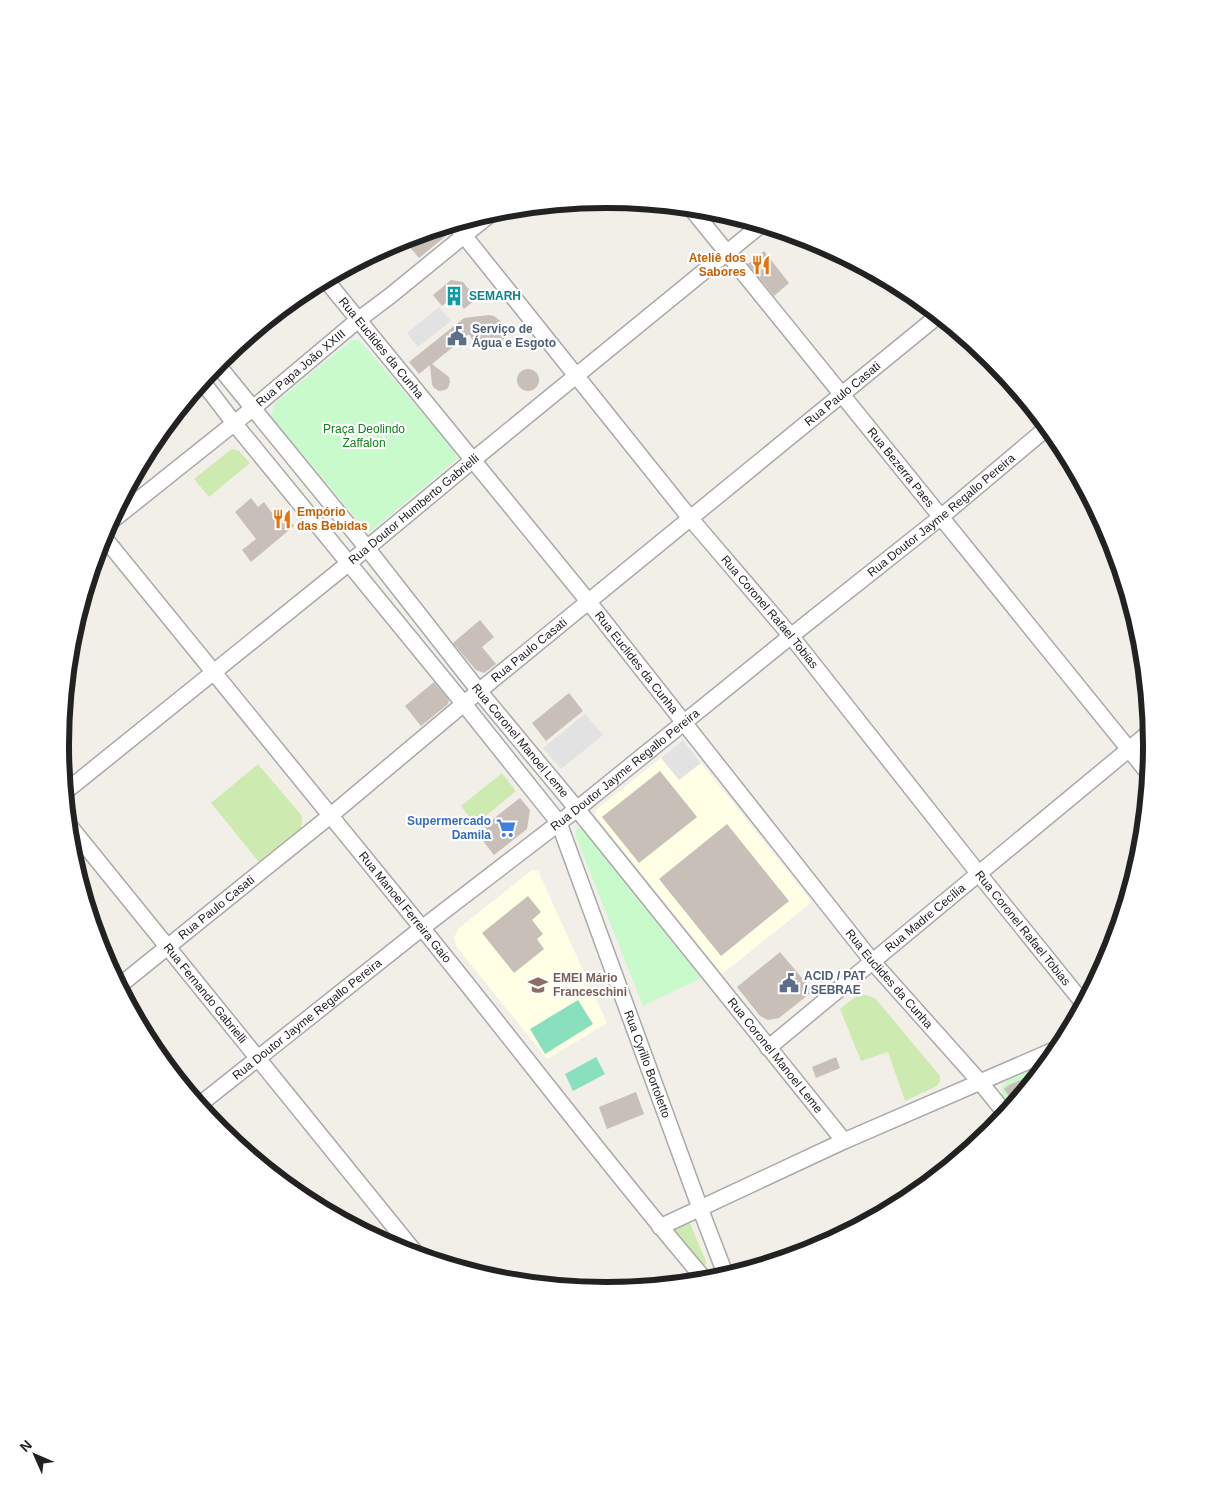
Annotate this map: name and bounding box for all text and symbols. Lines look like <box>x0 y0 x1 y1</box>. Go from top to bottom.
place label: Ateliê dos Sabores <box>689 251 746 279</box>
restaurant icon: Ateliê dos Sabores <box>750 254 772 276</box>
building icon: SEMARH <box>443 285 465 307</box>
place label: SEMARH <box>469 289 521 303</box>
street label: Rua Euclides da Cunha <box>336 295 427 402</box>
place label: Serviço de Água e Esgoto <box>472 322 556 350</box>
public building icon: Serviço de Água e Esgoto <box>446 325 468 347</box>
street label: Rua Papa João XXIII <box>253 327 348 409</box>
street label: Rua Paulo Casati <box>802 359 883 429</box>
park label: Praça Deolindo Zaffalon <box>323 422 405 450</box>
street label: Rua Bezerra Paes <box>864 425 937 510</box>
street label: Rua Doutor Humberto Gabrielli <box>346 451 482 567</box>
street label: Rua Doutor Jayme Regallo Pereira <box>865 451 1018 580</box>
place label: Empório das Bebidas <box>297 505 368 533</box>
restaurant icon: Empório das Bebidas <box>271 508 293 530</box>
street label: Rua Coronel Rafael Tobias <box>718 553 821 671</box>
street label: Rua Euclides da Cunha <box>592 609 681 717</box>
street label: Rua Paulo Casati <box>488 615 570 685</box>
street label: Rua Coronel Manoel Leme <box>469 681 572 801</box>
street label: Rua Doutor Jayme Regallo Pereira <box>548 706 702 834</box>
place label: Supermercado Damila <box>407 814 491 842</box>
supermarket icon: Supermercado Damila <box>495 817 517 839</box>
street label: Rua Manoel Ferreira Gaio <box>356 849 454 966</box>
street label: Rua Coronel Rafael Tobias <box>972 868 1073 988</box>
street label: Rua Paulo Casati <box>176 873 257 942</box>
street label: Rua Madre Cecília <box>882 881 968 955</box>
street label: Rua Euclides da Cunha <box>843 926 936 1031</box>
street label: Rua Fernando Gabrielli <box>161 941 250 1046</box>
street label: Rua Doutor Jayme Regallo Pereira <box>230 956 385 1083</box>
place label: ACID / PAT / SEBRAE <box>804 969 866 997</box>
place label: EMEI Mário Franceschini <box>553 971 627 999</box>
public building icon: ACID / PAT / SEBRAE <box>778 972 800 994</box>
school or university icon: EMEI Mário Franceschini <box>527 974 549 996</box>
street label: Rua Coronel Manoel Leme <box>725 995 826 1116</box>
street label: Rua Cyrillo Bortoletto <box>621 1008 674 1120</box>
north arrow <box>10 1430 60 1480</box>
text: N <box>17 1437 35 1455</box>

